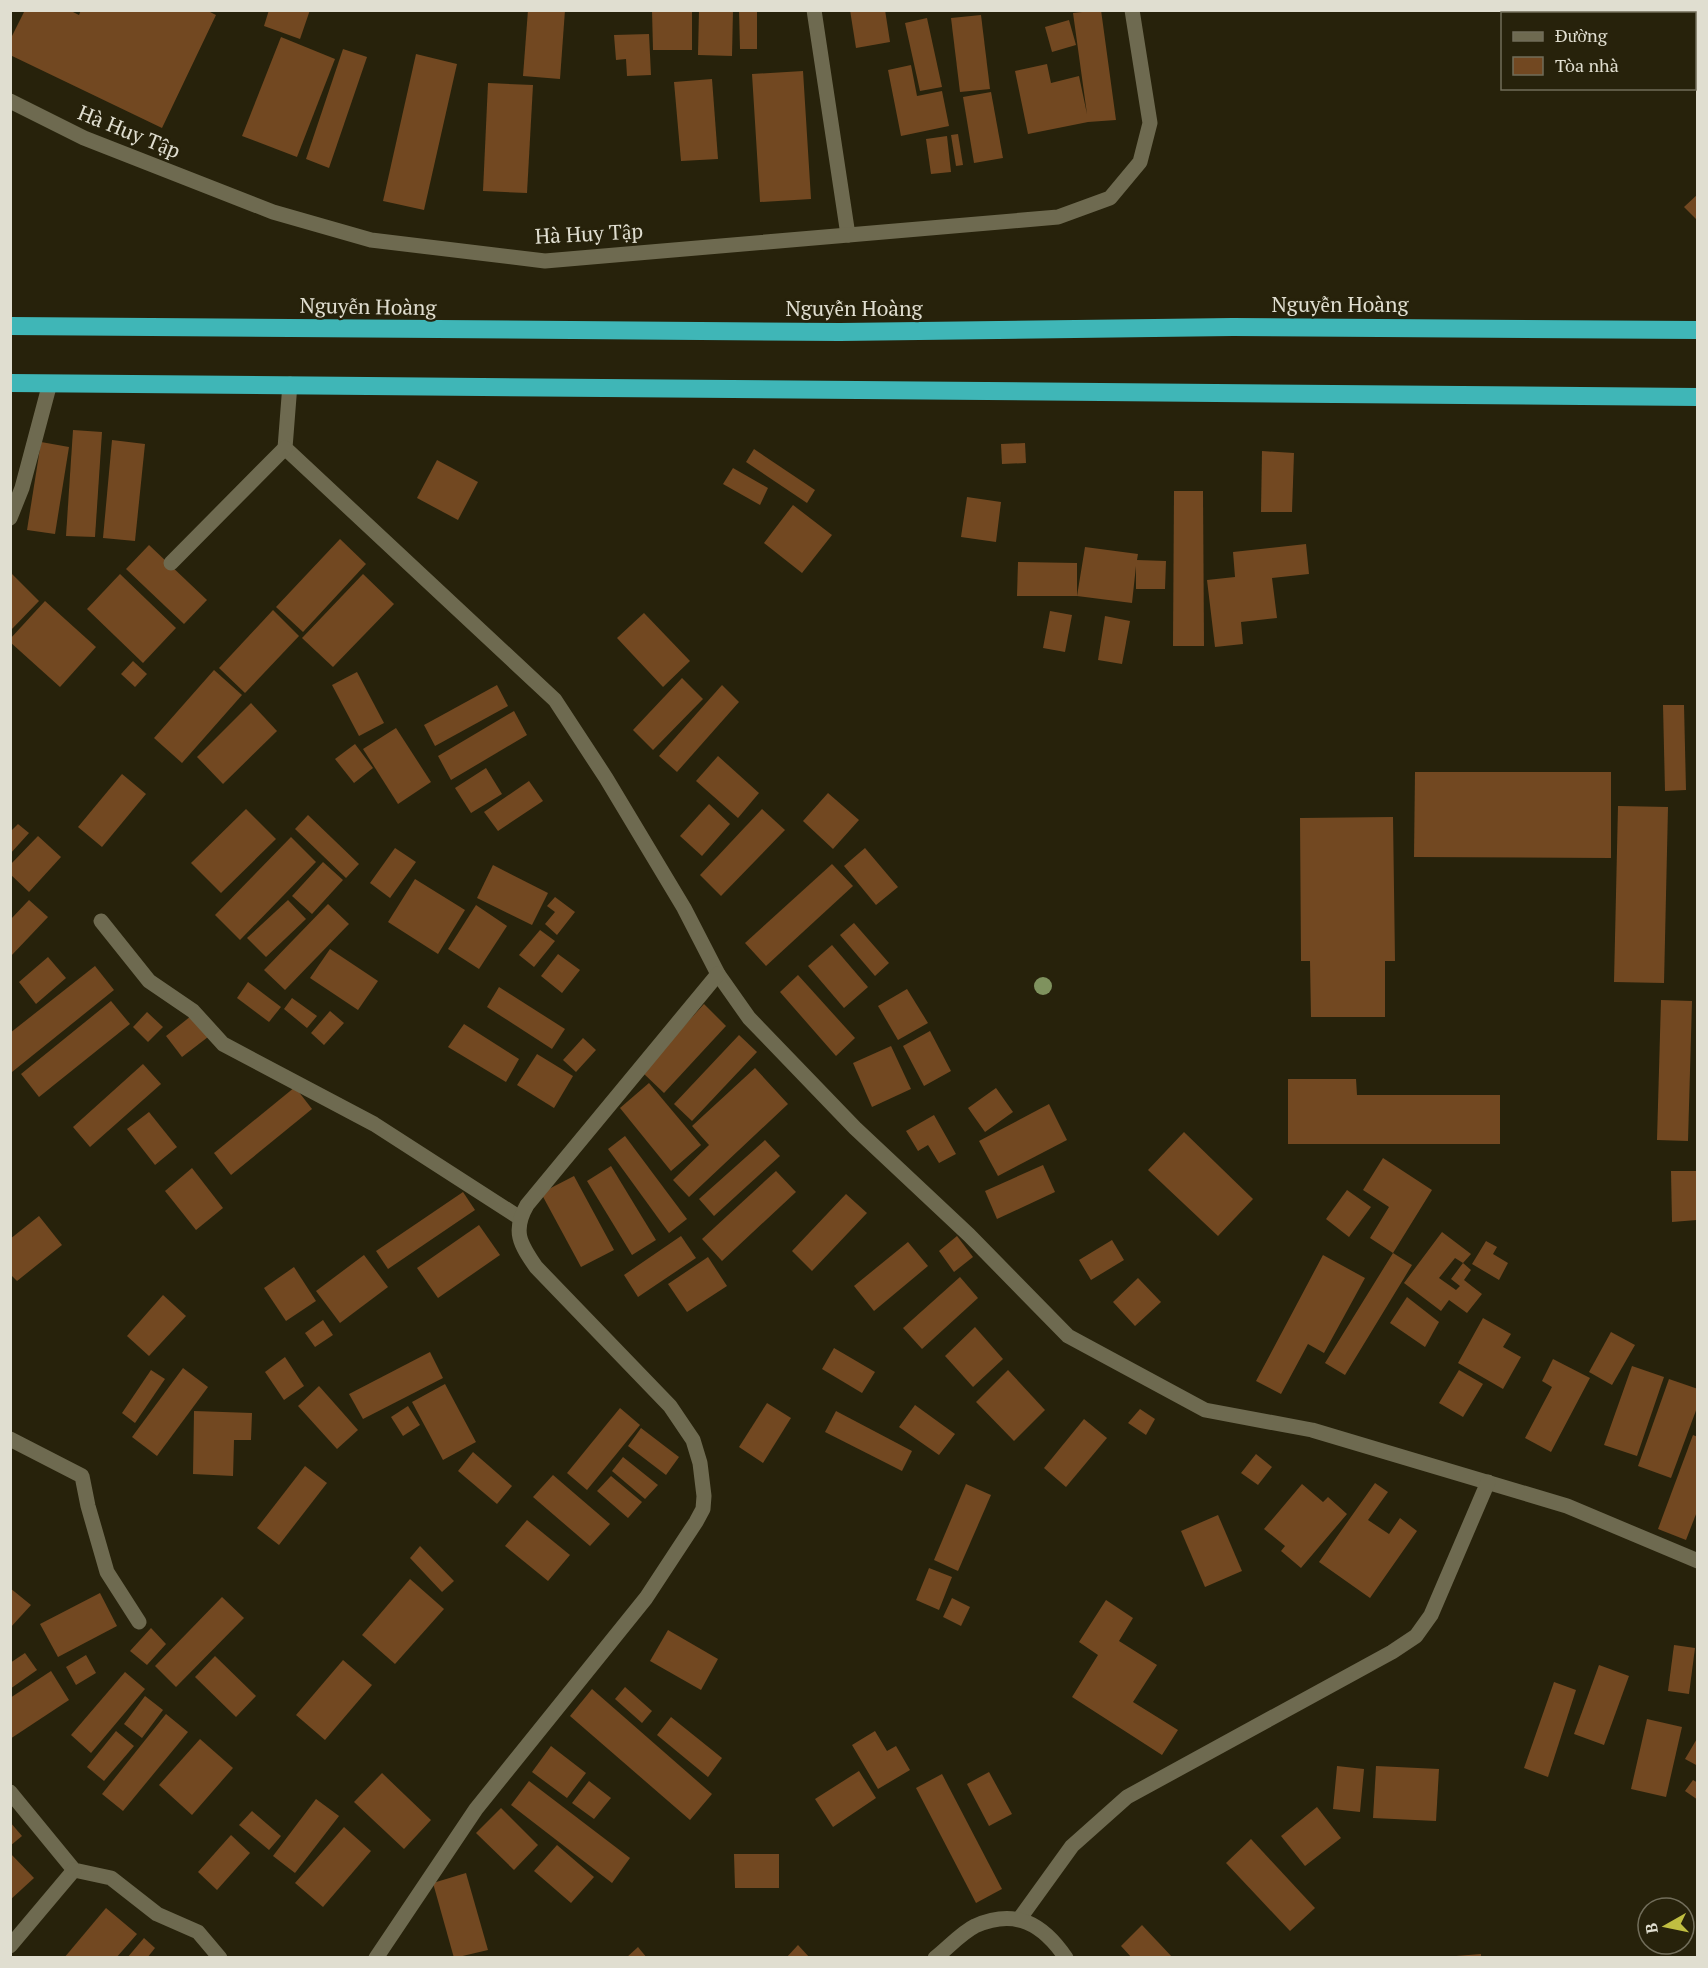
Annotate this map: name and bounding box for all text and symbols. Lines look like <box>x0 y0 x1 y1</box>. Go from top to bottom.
legend <box>1501 12 1696 90</box>
text: Đường <box>1555 23 1608 47</box>
text: Tòa nhà <box>1555 53 1619 77</box>
street label: Hà Huy Tập <box>74 98 185 164</box>
street label: Hà Huy Tập <box>534 216 644 250</box>
street label: Nguyễn Hoàng <box>1271 290 1409 318</box>
street label: Nguyễn Hoàng <box>299 291 438 321</box>
street label: Nguyễn Hoàng <box>785 294 923 322</box>
north arrow <box>1636 1896 1696 1956</box>
text: B <box>1640 1921 1663 1935</box>

